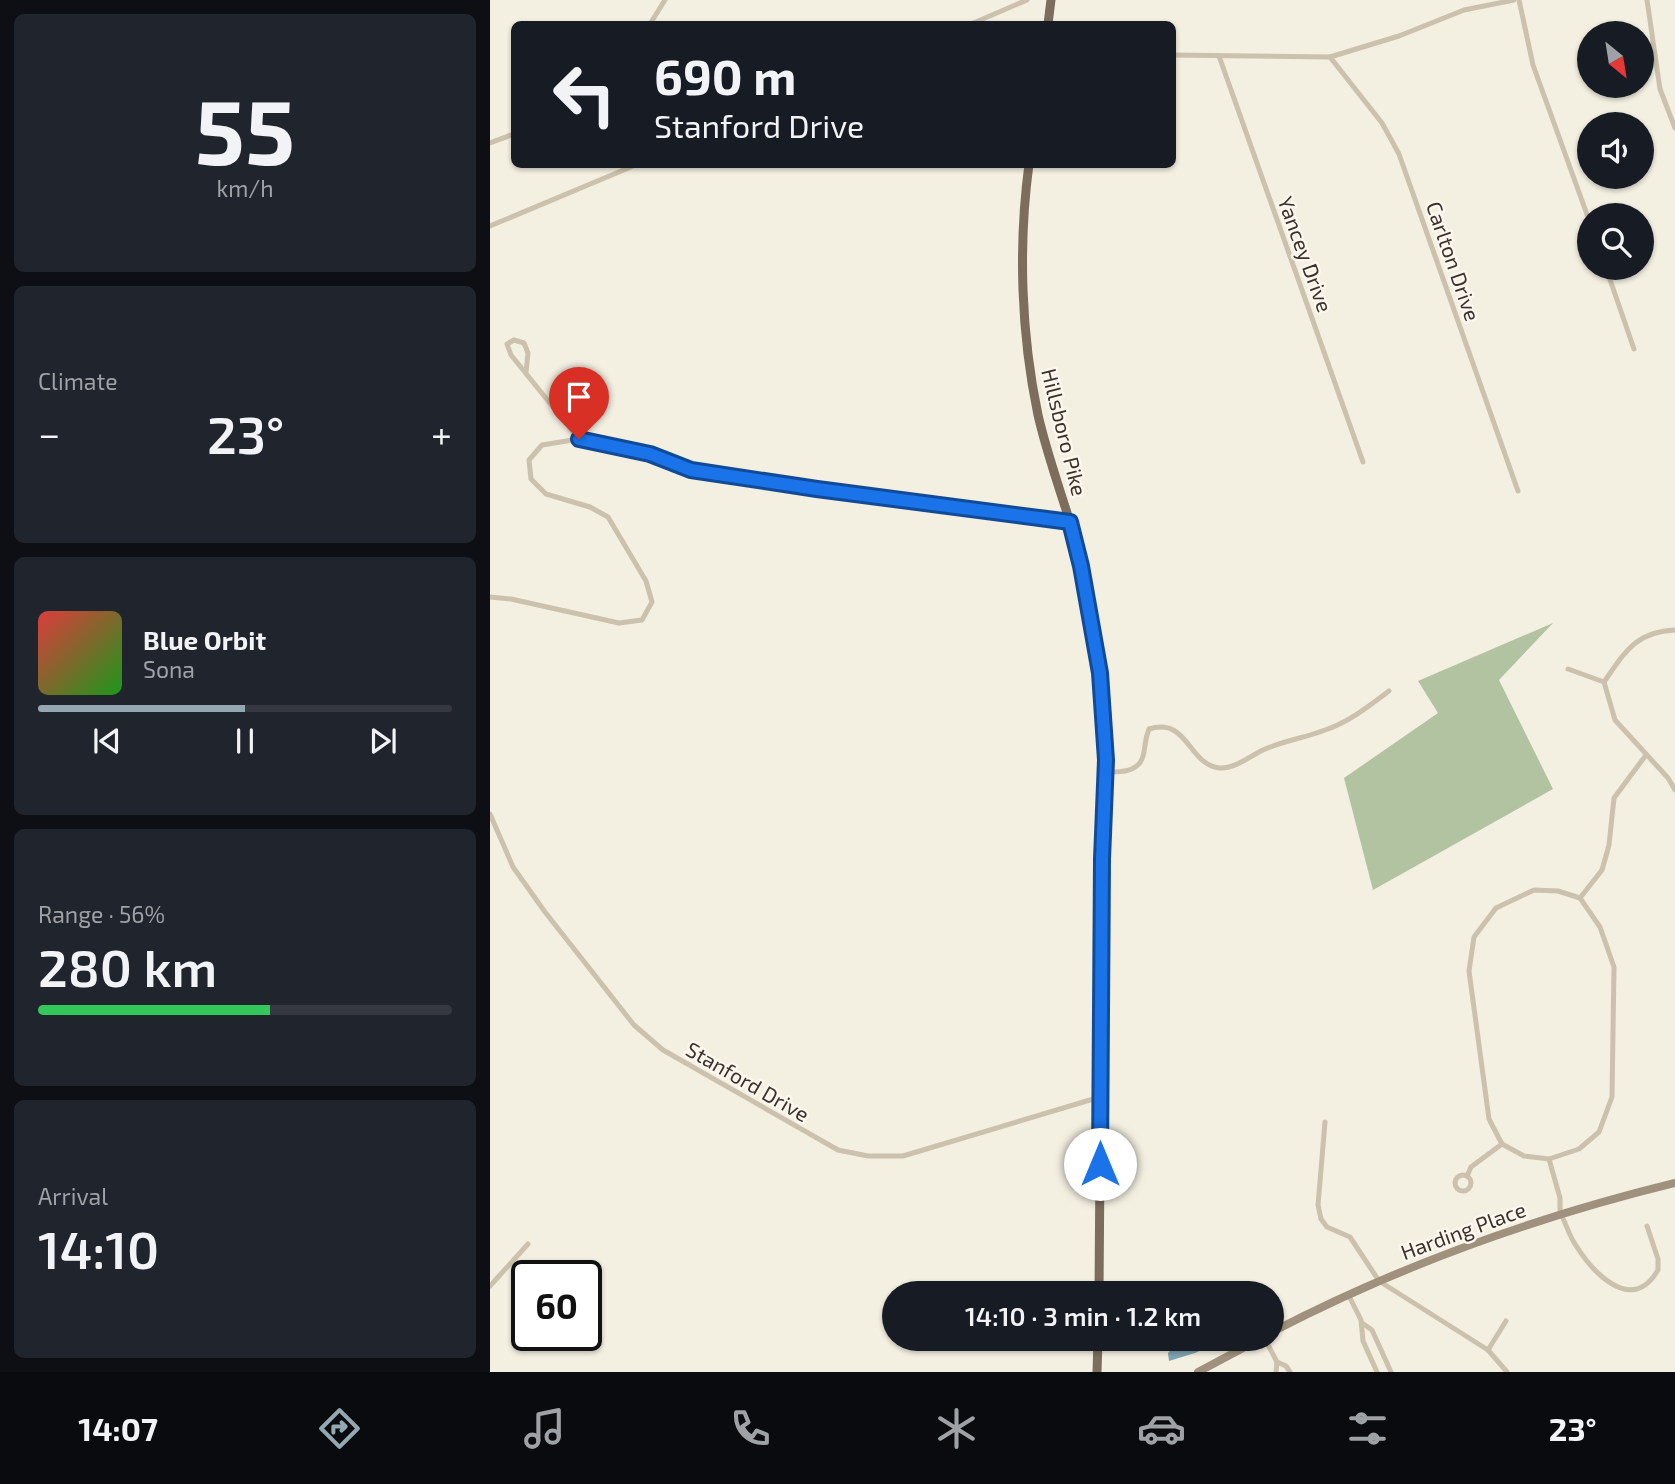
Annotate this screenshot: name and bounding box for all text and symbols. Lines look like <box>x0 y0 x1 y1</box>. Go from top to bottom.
north arrow <box>1577 21 1654 98</box>
map controls <box>1577 21 1654 280</box>
text: 690 m <box>654 46 797 105</box>
icon: left <box>539 49 630 140</box>
text: 55 <box>195 74 295 183</box>
text: Stanford Drive <box>654 106 864 144</box>
button: sound <box>1577 112 1654 189</box>
text: km/h <box>216 174 274 202</box>
street label: Yancey Drive <box>1274 193 1338 315</box>
street label: Carlton Drive <box>1422 198 1486 324</box>
button: search <box>1577 203 1654 280</box>
street label: Hillsboro Pike <box>1037 366 1093 498</box>
text: Climate <box>38 367 118 395</box>
pin <box>549 367 609 439</box>
icon: arrive <box>560 378 598 416</box>
text: 23° <box>207 402 284 464</box>
text: − <box>38 410 60 456</box>
text: + <box>431 410 452 456</box>
text: Blue Orbit <box>143 624 266 655</box>
text: Sona <box>143 655 195 683</box>
icon: previous <box>88 722 126 760</box>
icon: pause <box>226 722 264 760</box>
icon: next <box>364 722 402 760</box>
text: Range · 56% <box>38 900 165 928</box>
text: 280 km <box>38 935 217 997</box>
street label: Stanford Drive <box>682 1036 814 1126</box>
position arrow <box>1063 1127 1137 1201</box>
text: Arrival <box>38 1182 108 1210</box>
street label: Harding Place <box>1397 1196 1529 1264</box>
text: 14:10 <box>38 1217 159 1279</box>
speed limit sign: 60 <box>511 1260 602 1351</box>
text: 14:10 · 3 min · 1.2 km <box>965 1300 1201 1331</box>
icon: directions <box>315 1404 364 1453</box>
icon: music <box>520 1404 569 1453</box>
icon: phone <box>726 1404 775 1453</box>
icon: climate <box>932 1404 981 1453</box>
icon: car <box>1137 1404 1186 1453</box>
icon: filters <box>1343 1404 1392 1453</box>
text: 14:07 <box>78 1409 158 1447</box>
text: 23° <box>1549 1409 1597 1447</box>

